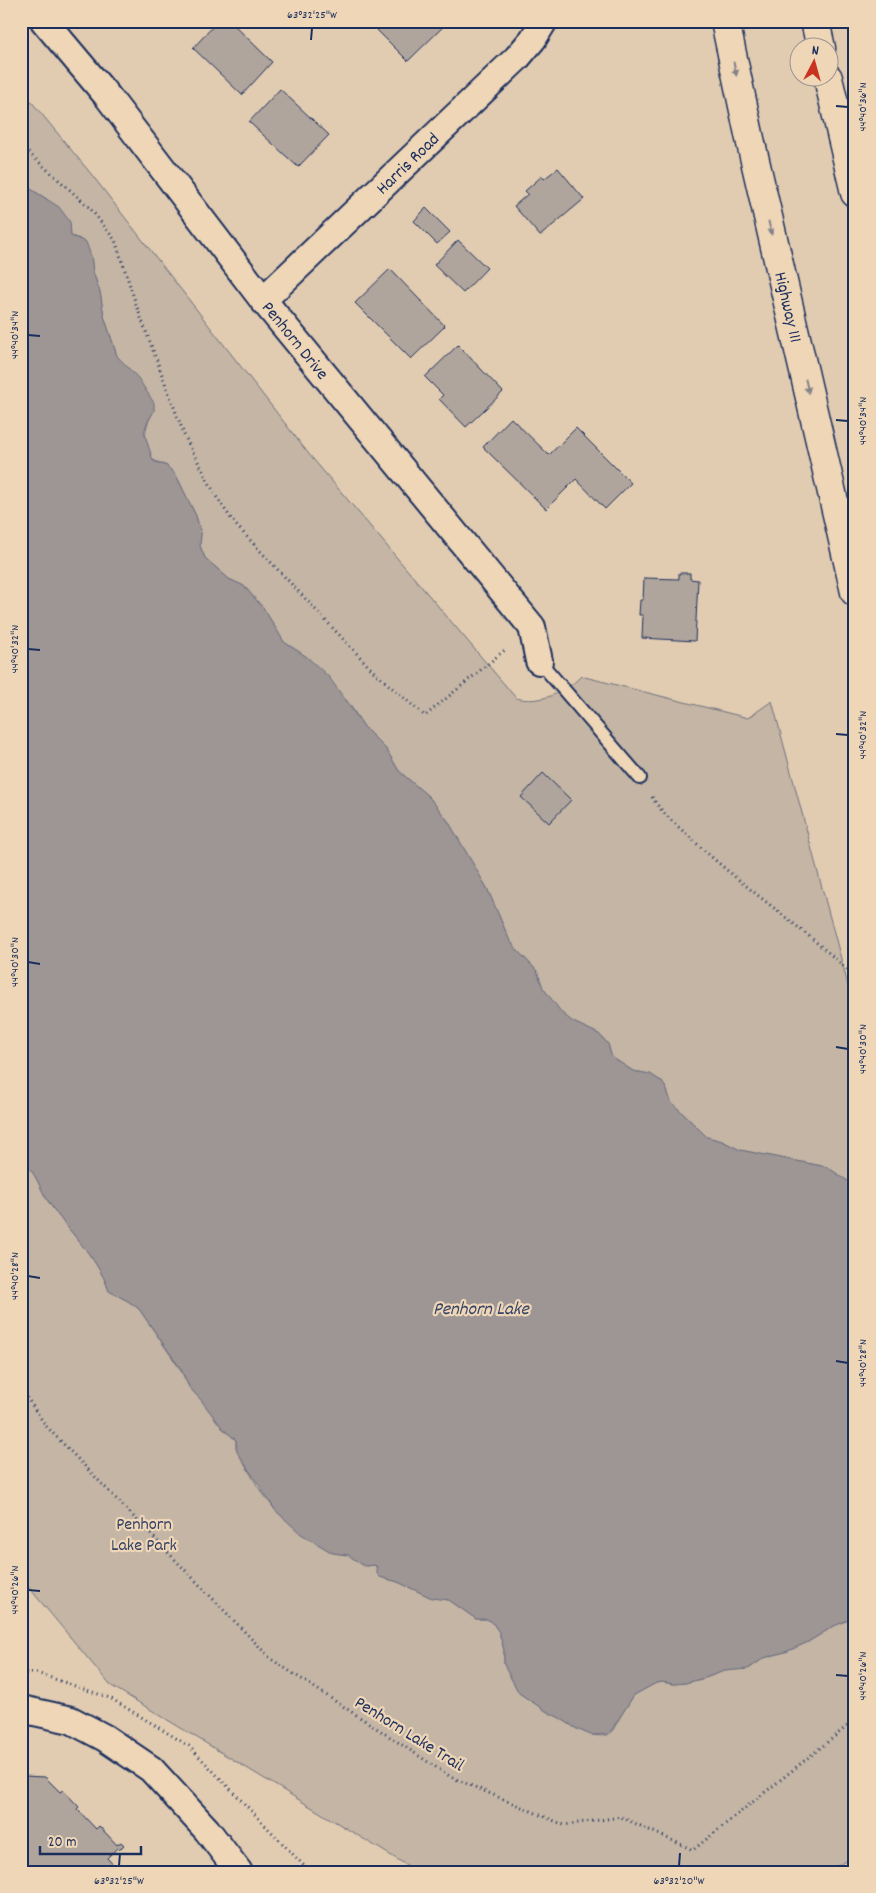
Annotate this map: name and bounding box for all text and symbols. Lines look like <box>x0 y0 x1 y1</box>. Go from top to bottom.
text: 63°32'25"W <box>287 7 337 24</box>
north arrow <box>788 38 838 88</box>
text: N <box>811 41 820 61</box>
one-way arrow <box>731 61 739 77</box>
text: 44°40'36"N <box>855 82 872 132</box>
street label: Harris Road <box>371 128 446 201</box>
one-way arrow <box>766 220 774 235</box>
street label: Highway 111 <box>766 270 807 345</box>
street label: Penhorn Drive <box>255 297 334 386</box>
text: 44°40'34"N <box>7 311 24 359</box>
one-way arrow <box>803 378 811 393</box>
text: 44°40'34"N <box>855 397 872 445</box>
text: 44°40'32"N <box>7 625 24 673</box>
text: 44°40'32"N <box>855 711 872 759</box>
text: 44°40'30"N <box>7 937 24 987</box>
text: 44°40'30"N <box>855 1024 872 1074</box>
text: 44°40'28"N <box>7 1252 24 1300</box>
water label: Penhorn Lake <box>433 1297 531 1324</box>
text: 44°40'28"N <box>855 1339 872 1387</box>
park label: Penhorn Lake Park <box>111 1513 177 1559</box>
text: 44°40'26"N <box>7 1565 24 1615</box>
text: 44°40'26"N <box>855 1651 872 1701</box>
street label: Penhorn Lake Trail <box>349 1691 469 1779</box>
scale bar <box>40 1823 141 1855</box>
text: 20 m <box>48 1832 76 1854</box>
text: 63°32'25"W <box>94 1873 144 1890</box>
text: 63°32'20"W <box>654 1873 705 1890</box>

